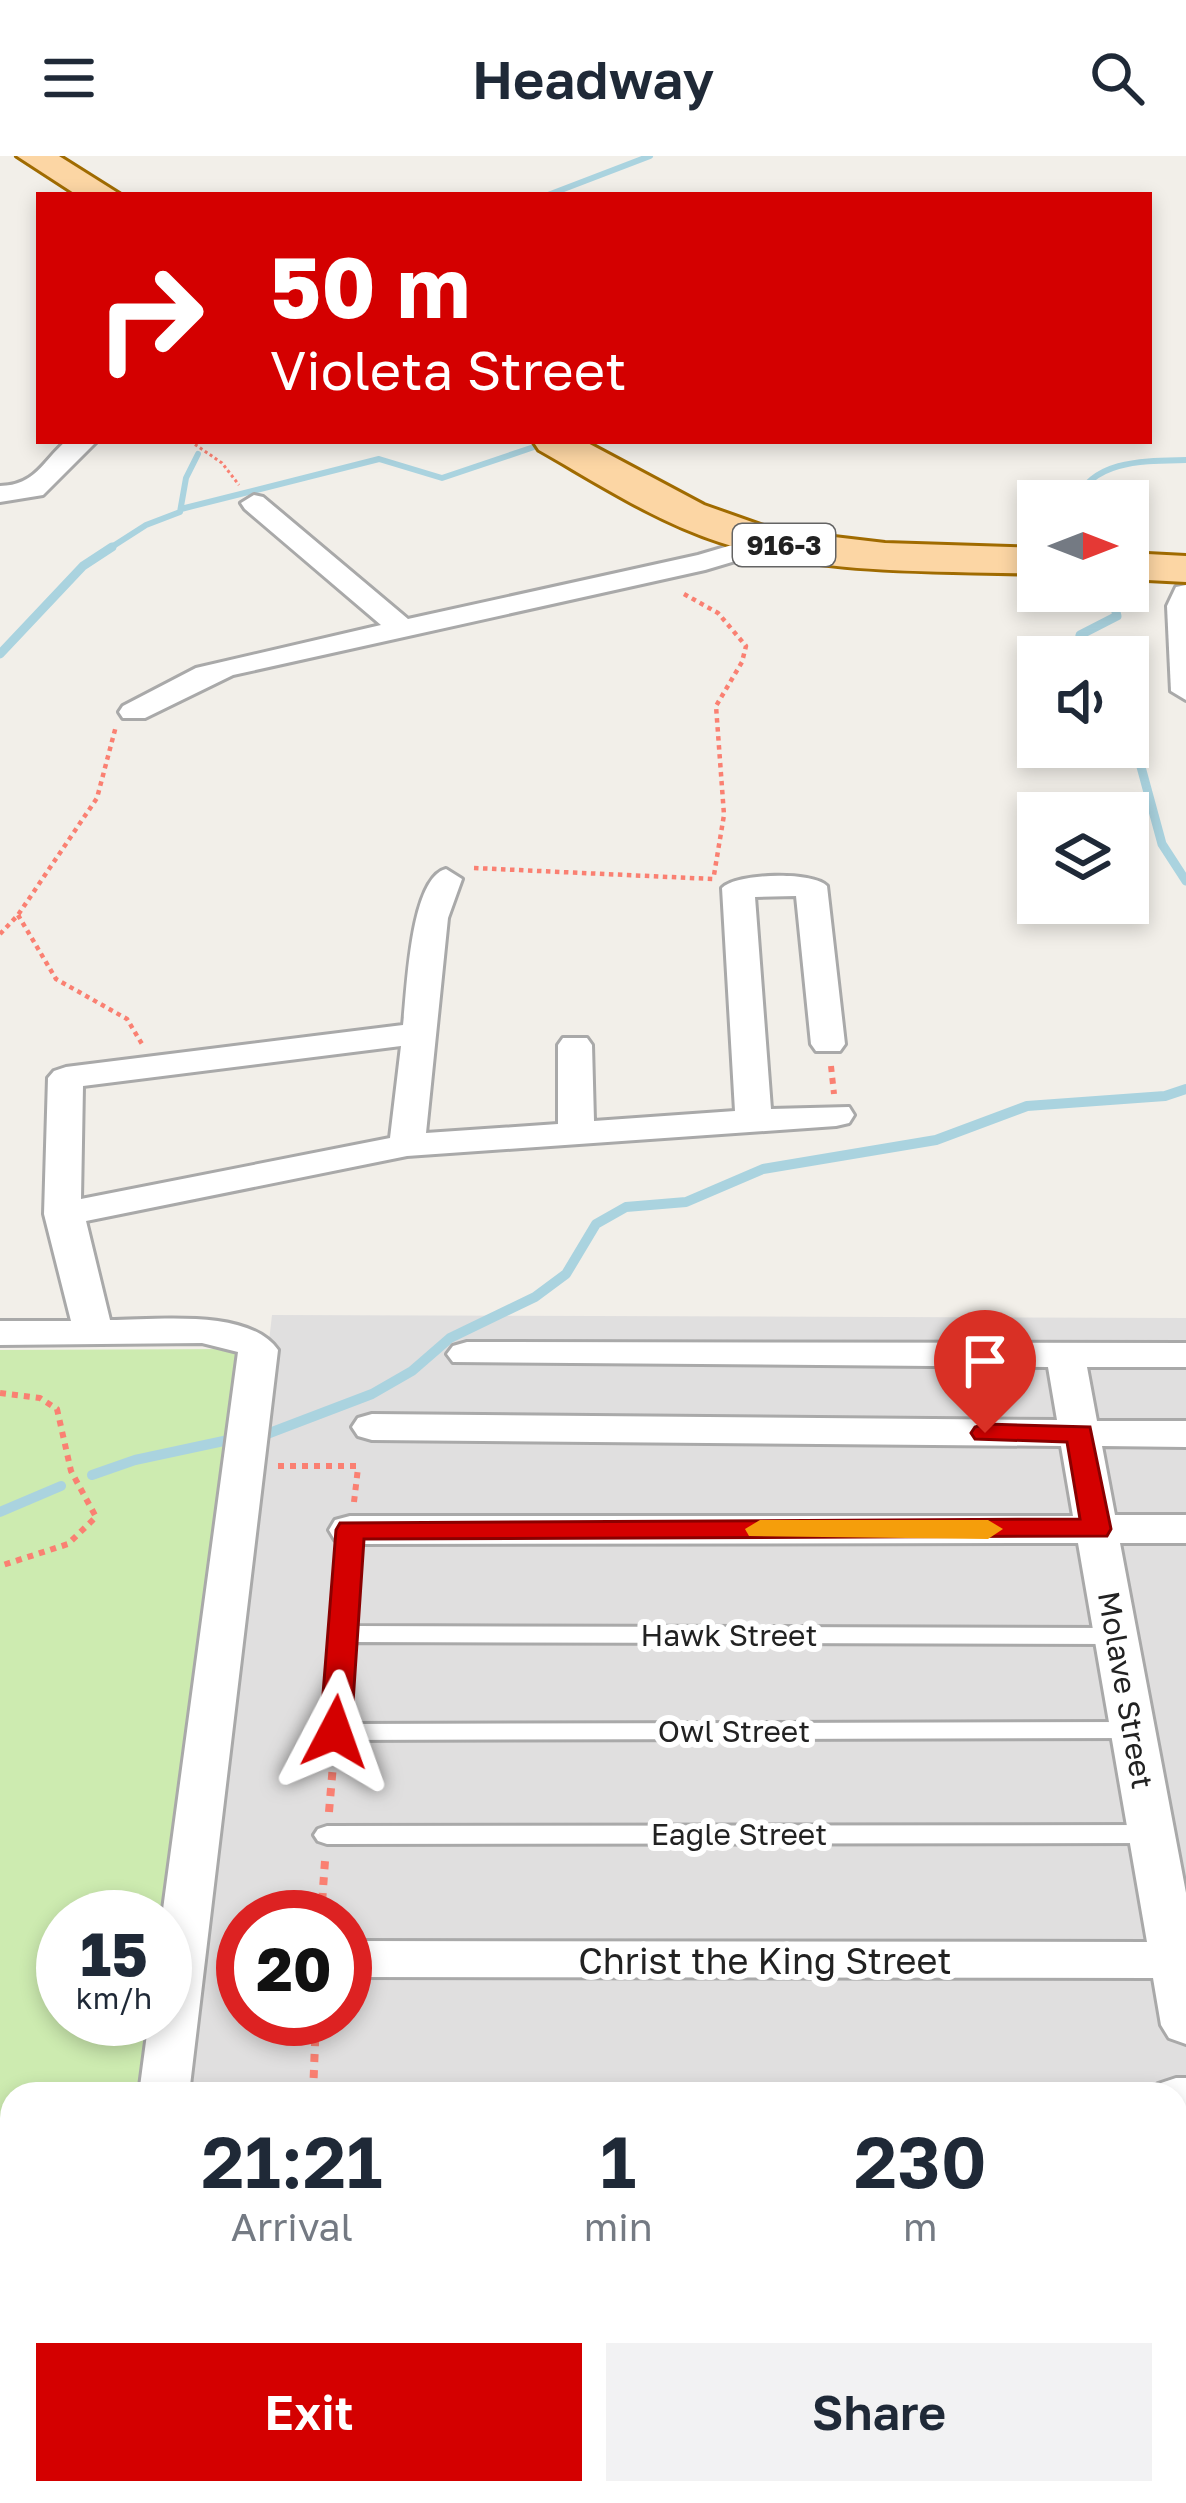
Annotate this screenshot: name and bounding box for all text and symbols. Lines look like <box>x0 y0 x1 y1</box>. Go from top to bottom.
icon: menu <box>36 45 102 111</box>
icon: search <box>1084 45 1150 111</box>
text: Headway <box>472 46 714 111</box>
text: 50 m <box>270 236 470 336</box>
icon: right <box>72 240 228 396</box>
text: Violeta Street <box>270 337 627 402</box>
north arrow <box>1017 480 1149 612</box>
map controls <box>1017 480 1149 924</box>
road number: 916-3 <box>733 524 835 566</box>
button: sound <box>1017 636 1149 768</box>
button: layers <box>1017 792 1149 924</box>
pin <box>934 1310 1036 1433</box>
icon: arrive <box>952 1328 1018 1394</box>
street label: Molave Street <box>1091 1589 1161 1791</box>
street label: Hawk Street <box>641 1617 818 1653</box>
position arrow <box>272 1669 398 1795</box>
street label: Owl Street <box>658 1713 810 1749</box>
street label: Eagle Street <box>651 1816 827 1852</box>
speed limit sign: 20 <box>216 1890 372 2046</box>
text: 15 <box>80 1917 148 1989</box>
street label: Christ the King Street <box>578 1939 952 1982</box>
text: km/h <box>76 1980 152 2016</box>
text: 21:21 <box>201 2117 382 2204</box>
text: 1 <box>600 2117 636 2204</box>
text: 230 <box>854 2117 987 2204</box>
text: Arrival <box>231 2203 353 2250</box>
text: min <box>584 2203 653 2250</box>
text: m <box>903 2203 938 2250</box>
button: Exit <box>36 2343 582 2481</box>
button: Share <box>606 2343 1152 2481</box>

